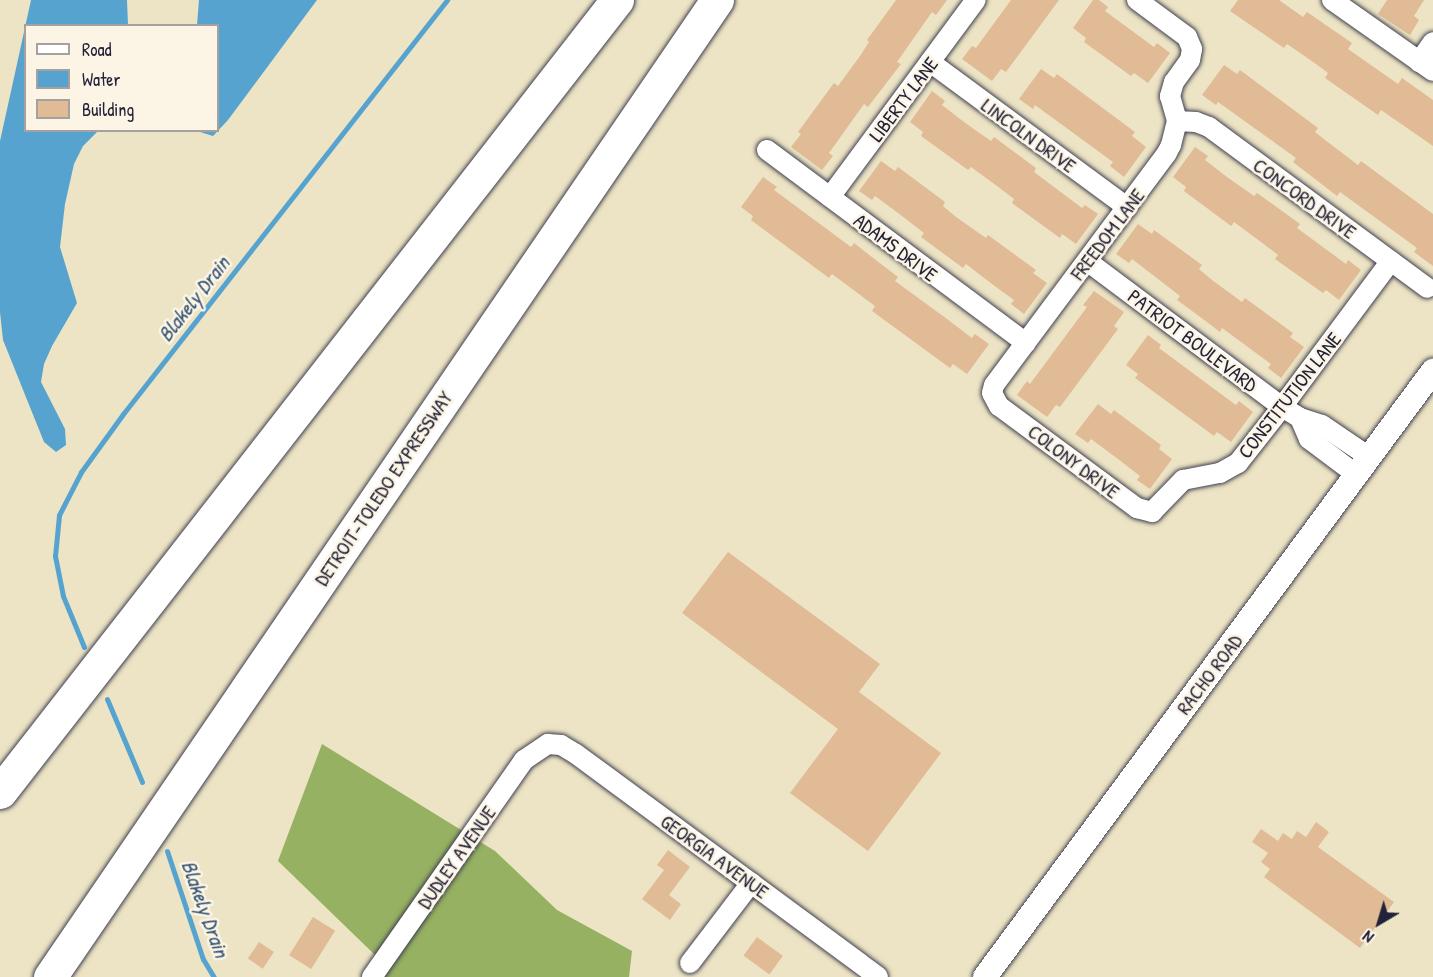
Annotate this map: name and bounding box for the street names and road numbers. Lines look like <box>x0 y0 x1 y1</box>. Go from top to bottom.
street label: LIBERTY LANE <box>863 52 943 146</box>
street label: LINCOLN DRIVE <box>977 93 1081 177</box>
street label: CONCORD DRIVE <box>1249 153 1361 243</box>
street label: FREEDOM LANE <box>1065 184 1149 284</box>
street label: ADAMS DRIVE <box>850 208 942 286</box>
street label: PATRIOT BOULEVARD <box>1124 284 1262 396</box>
street label: CONSTITUTION LANE <box>1232 327 1346 463</box>
street label: DETROIT-TOLEDO EXPRESSWAY <box>309 386 457 590</box>
street label: COLONY DRIVE <box>1024 419 1124 503</box>
street label: RACHO ROAD <box>1171 629 1247 719</box>
street label: DUDLEY AVENUE <box>412 801 500 913</box>
street label: GEORGIA AVENUE <box>656 809 774 903</box>

